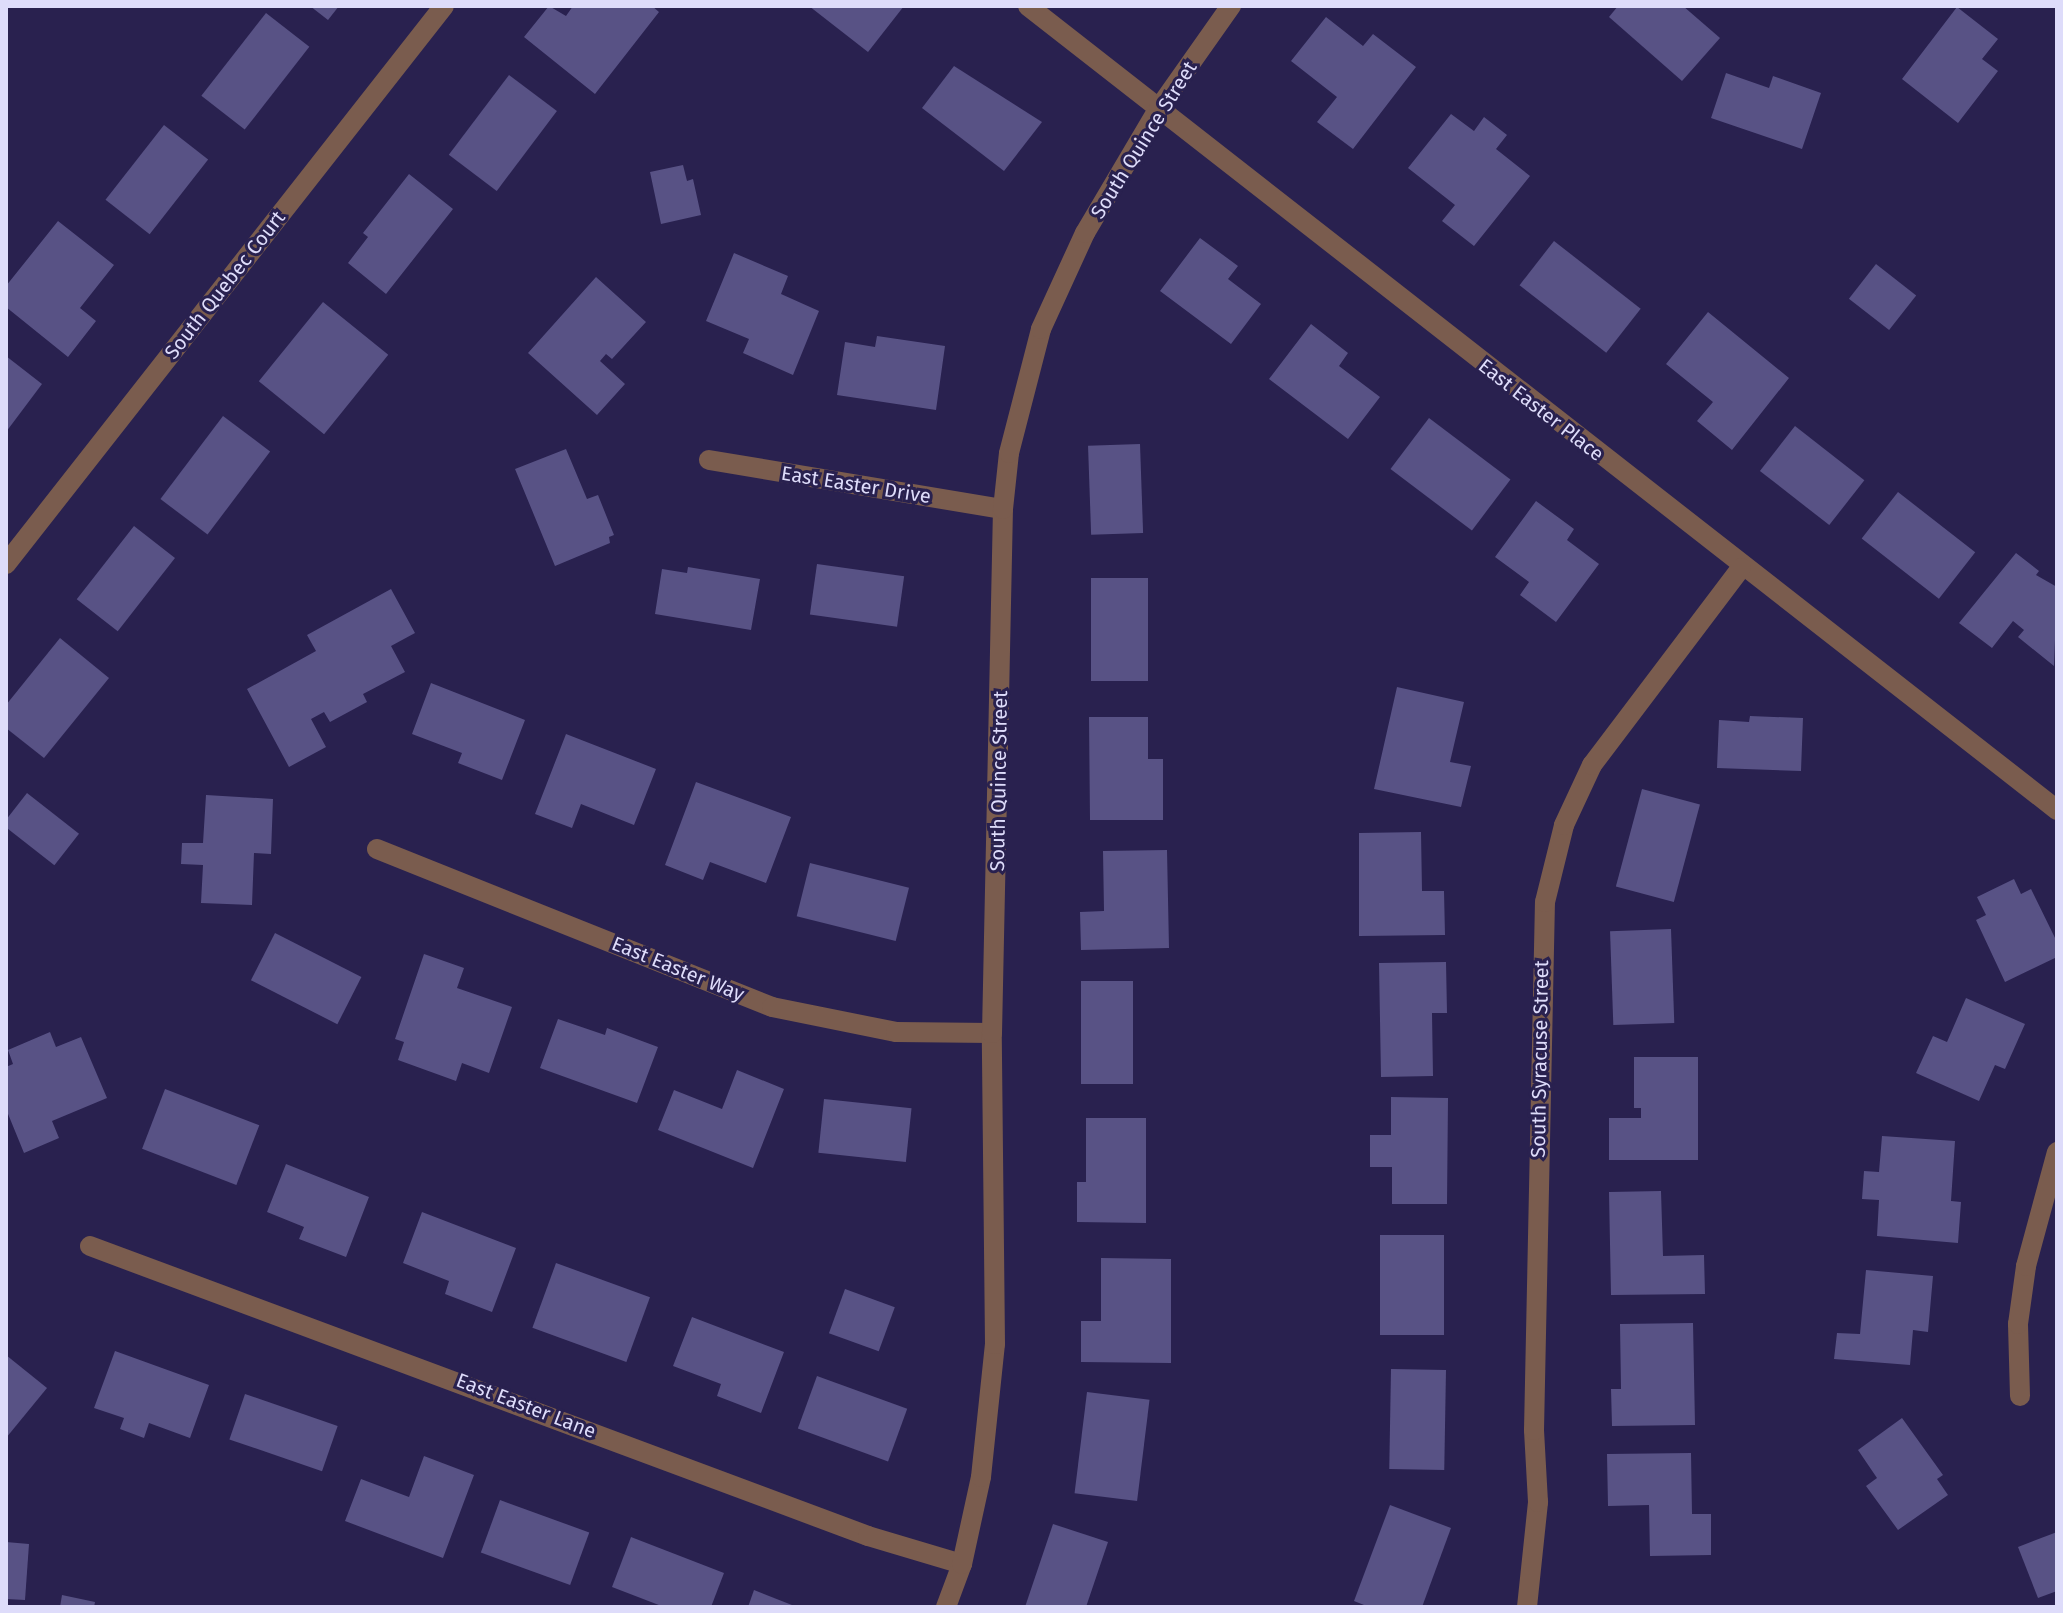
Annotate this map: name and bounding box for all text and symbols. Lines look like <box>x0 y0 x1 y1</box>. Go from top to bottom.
street label: South Quince Street <box>1086 57 1202 223</box>
street label: South Quebec Court <box>160 206 290 364</box>
street label: East Easter Place <box>1474 354 1608 466</box>
street label: East Easter Drive <box>779 461 933 509</box>
street label: South Quince Street <box>985 690 1013 872</box>
street label: East Easter Way <box>608 932 748 1006</box>
street label: South Syracuse Street <box>1526 960 1554 1158</box>
street label: East Easter Lane <box>453 1368 599 1444</box>

